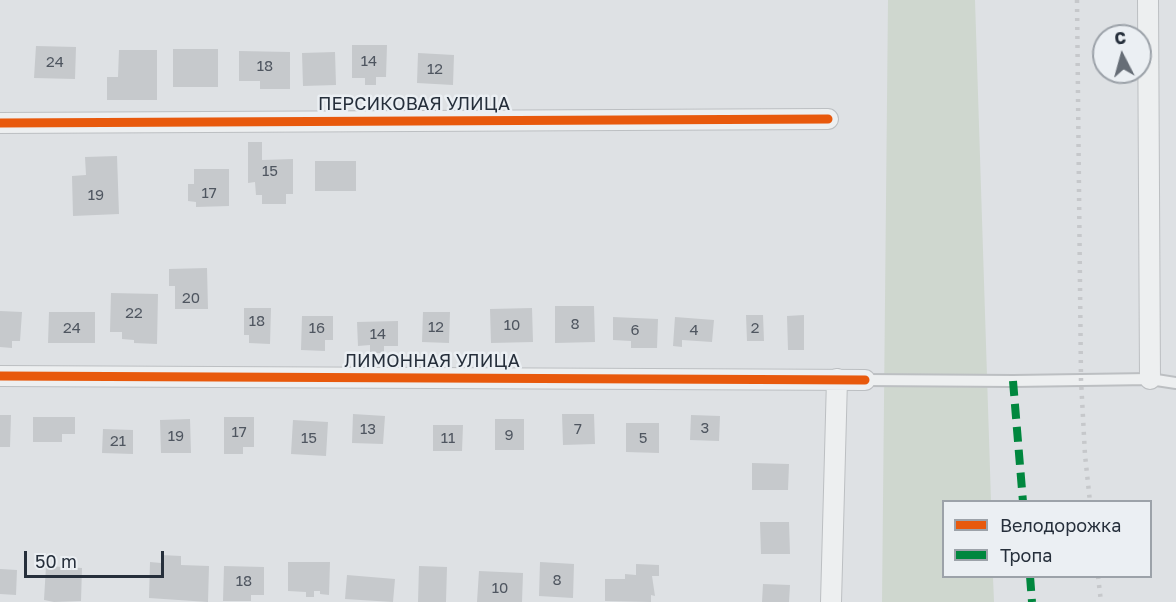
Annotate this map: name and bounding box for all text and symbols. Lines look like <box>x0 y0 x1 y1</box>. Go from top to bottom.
north arrow <box>1092 24 1152 84</box>
text: С <box>1114 28 1127 49</box>
house number: 14 <box>361 52 377 70</box>
house number: 24 <box>46 53 64 71</box>
house number: 18 <box>257 57 273 75</box>
house number: 12 <box>427 60 443 78</box>
street label: ПЕРСИКОВАЯ УЛИЦА <box>318 93 510 115</box>
house number: 15 <box>262 162 278 180</box>
house number: 17 <box>201 184 217 202</box>
house number: 19 <box>88 186 104 204</box>
house number: 20 <box>182 289 200 307</box>
house number: 22 <box>125 304 143 322</box>
house number: 18 <box>249 312 265 330</box>
house number: 8 <box>570 315 580 333</box>
house number: 10 <box>504 316 520 334</box>
house number: 12 <box>428 318 444 336</box>
house number: 24 <box>63 319 81 337</box>
house number: 16 <box>309 319 325 337</box>
house number: 2 <box>751 319 759 337</box>
house number: 6 <box>630 321 640 339</box>
house number: 4 <box>689 321 699 339</box>
house number: 14 <box>370 325 386 343</box>
street label: ЛИМОННАЯ УЛИЦА <box>344 350 520 372</box>
house number: 3 <box>701 419 709 437</box>
house number: 13 <box>360 420 376 438</box>
house number: 7 <box>574 420 582 438</box>
house number: 17 <box>231 423 247 441</box>
house number: 9 <box>504 426 514 444</box>
house number: 19 <box>168 427 184 445</box>
house number: 15 <box>301 429 317 447</box>
house number: 11 <box>441 429 455 447</box>
house number: 5 <box>639 429 647 447</box>
house number: 21 <box>110 432 126 450</box>
legend <box>942 500 1152 578</box>
text: Велодорожка <box>1000 514 1121 536</box>
scale bar <box>27 539 166 577</box>
text: Тропа <box>1000 544 1052 566</box>
text: 50 m <box>35 550 77 572</box>
house number: 8 <box>552 571 562 589</box>
house number: 18 <box>236 572 252 590</box>
house number: 10 <box>492 579 508 597</box>

